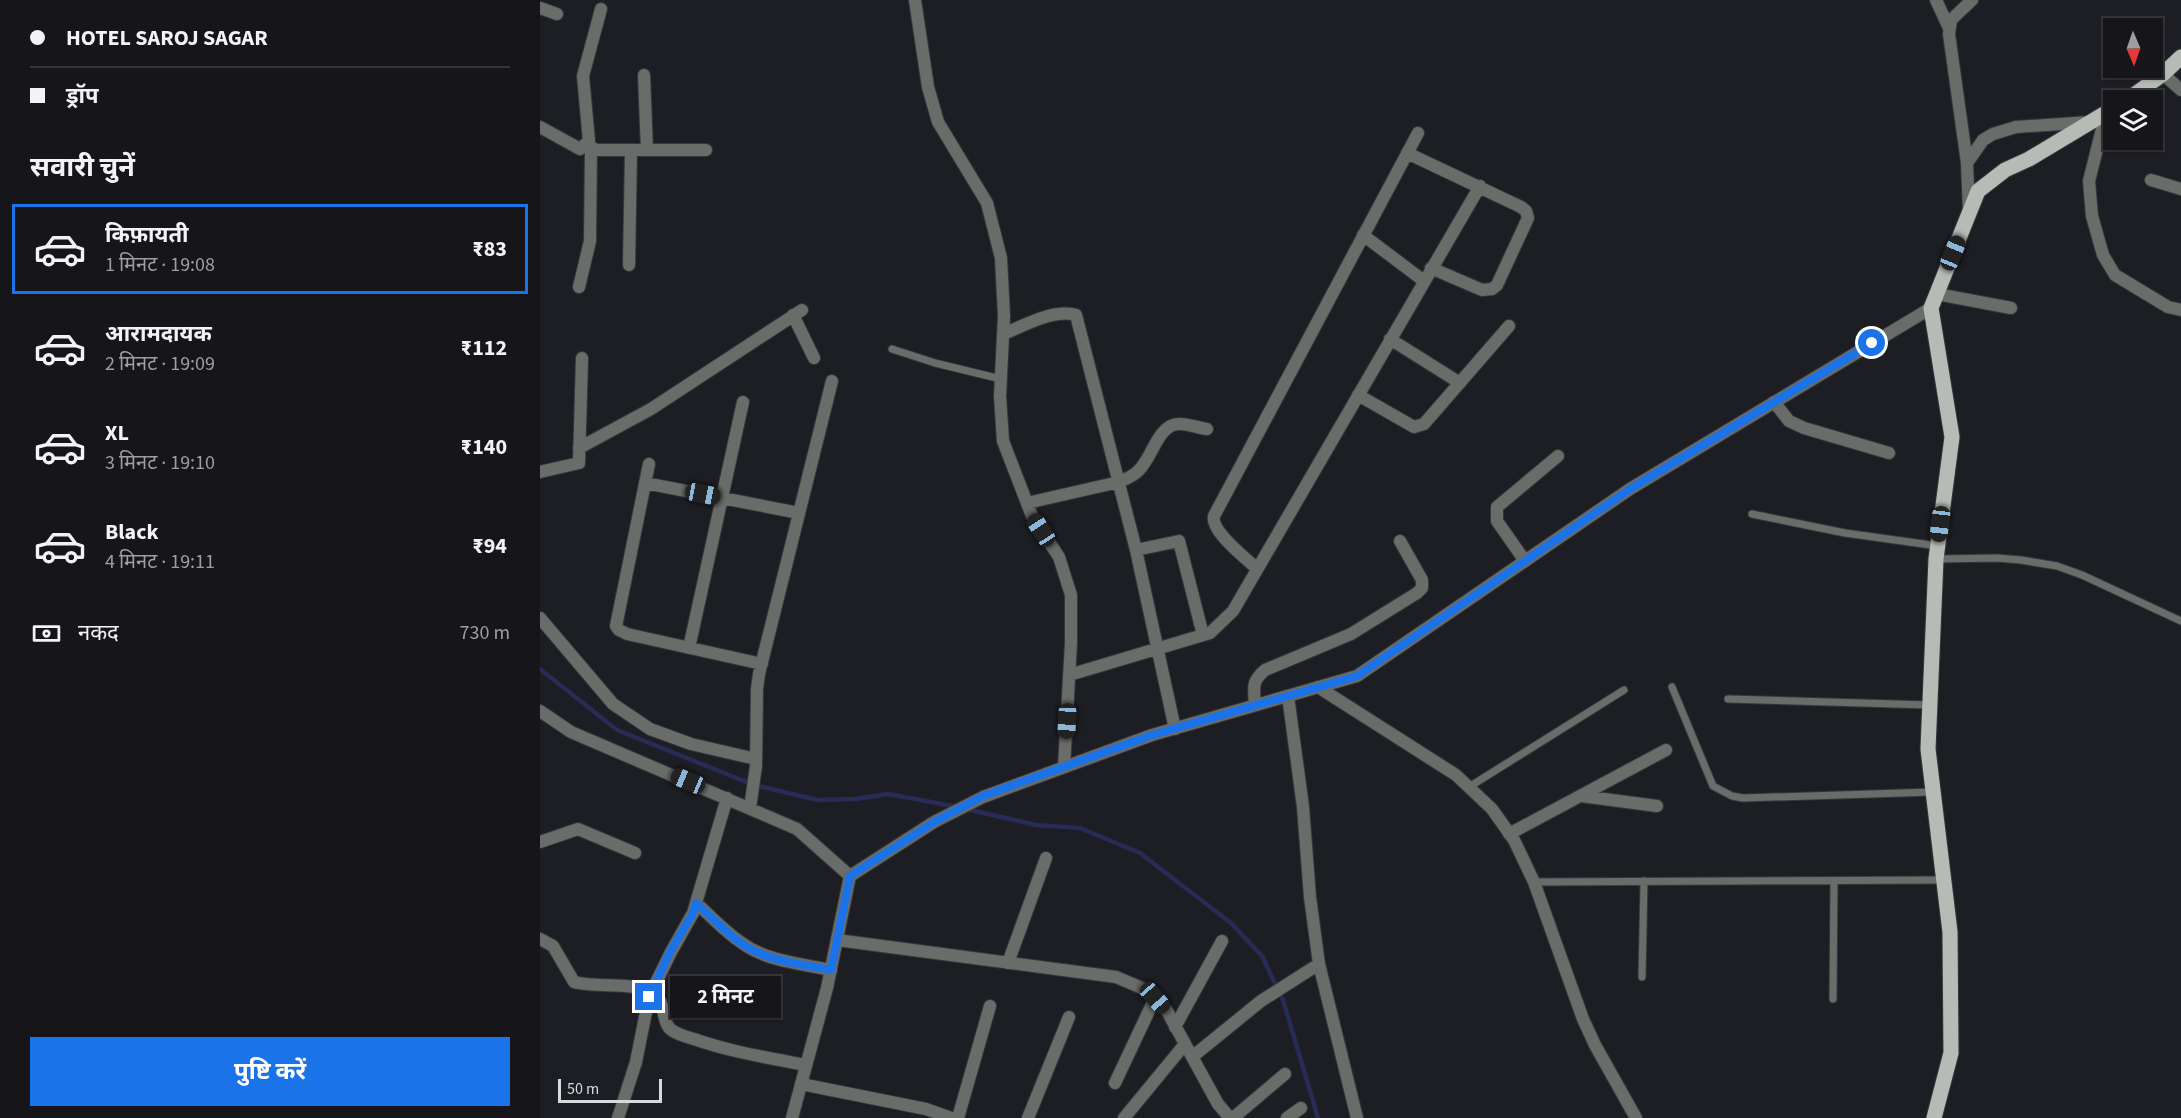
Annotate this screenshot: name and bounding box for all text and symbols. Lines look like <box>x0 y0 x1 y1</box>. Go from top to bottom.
north arrow <box>2103 18 2163 78</box>
map controls <box>2103 18 2163 150</box>
text: HOTEL SAROJ SAGAR <box>66 22 268 54</box>
text: ड्रॉप <box>66 80 99 112</box>
button: layers <box>2103 90 2163 150</box>
text: सवारी चुनें <box>30 148 135 187</box>
text: किफ़ायती <box>105 219 189 251</box>
icon: car <box>33 222 87 276</box>
text: ₹83 <box>472 233 507 265</box>
car <box>1938 233 1968 273</box>
text: 1 मिनट · 19:08 <box>105 251 215 279</box>
text: आरामदायक <box>105 318 212 350</box>
icon: car <box>33 321 87 375</box>
route start <box>1858 329 1885 356</box>
text: ₹112 <box>461 332 507 364</box>
text: 2 मिनट · 19:09 <box>105 350 215 378</box>
text: XL <box>105 417 129 449</box>
icon: car <box>33 420 87 474</box>
text: ₹140 <box>461 431 507 463</box>
text: 3 मिनट · 19:10 <box>105 449 215 477</box>
car <box>684 482 722 506</box>
car <box>1929 505 1951 543</box>
car <box>1024 510 1058 550</box>
text: Black <box>105 516 159 548</box>
icon: car <box>33 519 87 573</box>
text: ₹94 <box>472 530 507 562</box>
text: 4 मिनट · 19:11 <box>105 548 215 576</box>
icon: cash <box>30 617 63 650</box>
text: नकद <box>78 617 119 649</box>
text: 730 m <box>460 619 510 647</box>
car <box>1057 703 1077 739</box>
car <box>668 766 708 796</box>
callout: 2 मिनट <box>670 976 781 1018</box>
car <box>1136 979 1174 1017</box>
route end <box>635 983 662 1010</box>
text: 2 मिनट <box>697 983 754 1011</box>
button: पुष्टि करें <box>30 1037 510 1106</box>
scale bar <box>558 1076 662 1104</box>
text: 50 m <box>567 1078 599 1100</box>

